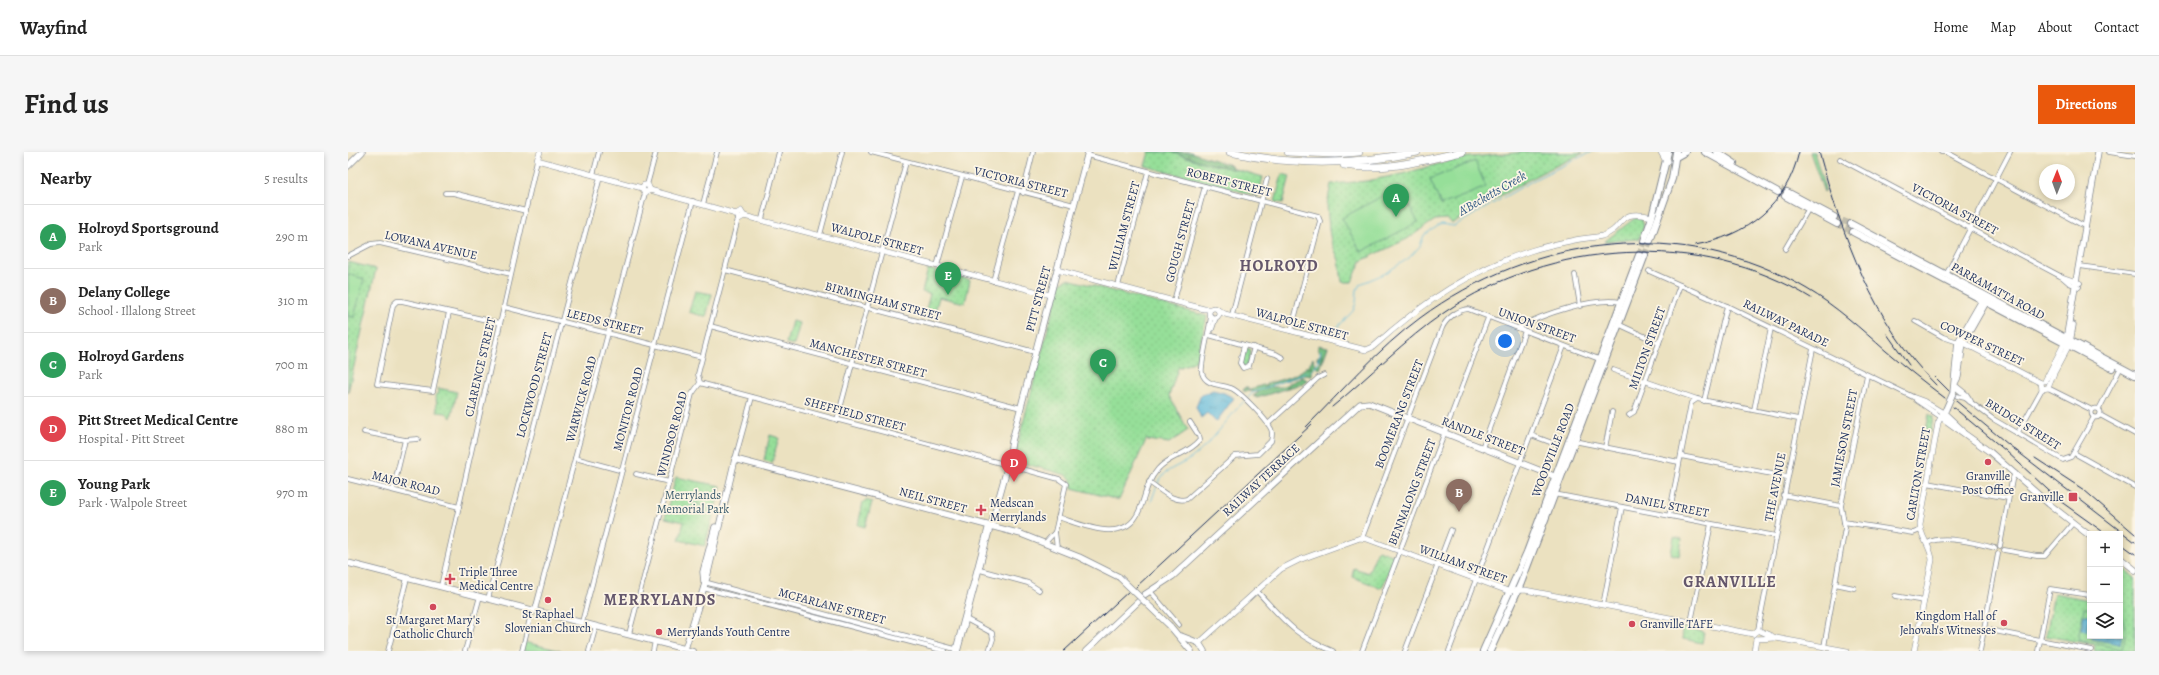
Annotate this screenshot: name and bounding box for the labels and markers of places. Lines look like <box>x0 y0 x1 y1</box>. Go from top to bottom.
pin: A <box>1383 184 1409 217</box>
pin: E <box>935 262 961 295</box>
pin: C <box>1090 349 1116 382</box>
pin: D <box>1001 449 1027 482</box>
marker: Granville Post Office <box>1983 457 1993 467</box>
place label: Granville Post Office <box>1962 468 2014 498</box>
pin: B <box>1446 479 1472 512</box>
place label: Granville <box>2020 489 2064 505</box>
marker: Granville <box>2067 491 2079 503</box>
place label: Medscan Merrylands <box>990 495 1047 525</box>
marker: Medscan Merrylands <box>975 504 987 516</box>
place label: Triple Three Medical Centre <box>459 564 533 594</box>
marker: Triple Three Medical Centre <box>444 573 456 585</box>
marker: St Raphael Slovenian Church <box>543 595 553 605</box>
marker: St Margaret Mary's Catholic Church <box>428 602 438 612</box>
place label: St Raphael Slovenian Church <box>505 606 592 636</box>
place label: Kingdom Hall of Jehovah's Witnesses <box>1900 608 1998 638</box>
place label: St Margaret Mary's Catholic Church <box>386 612 480 642</box>
place label: Granville TAFE <box>1640 616 1713 632</box>
marker: Kingdom Hall of Jehovah's Witnesses <box>1999 618 2009 628</box>
marker: Granville TAFE <box>1627 619 1637 629</box>
place label: Merrylands Youth Centre <box>667 624 790 640</box>
marker: Merrylands Youth Centre <box>654 627 664 637</box>

